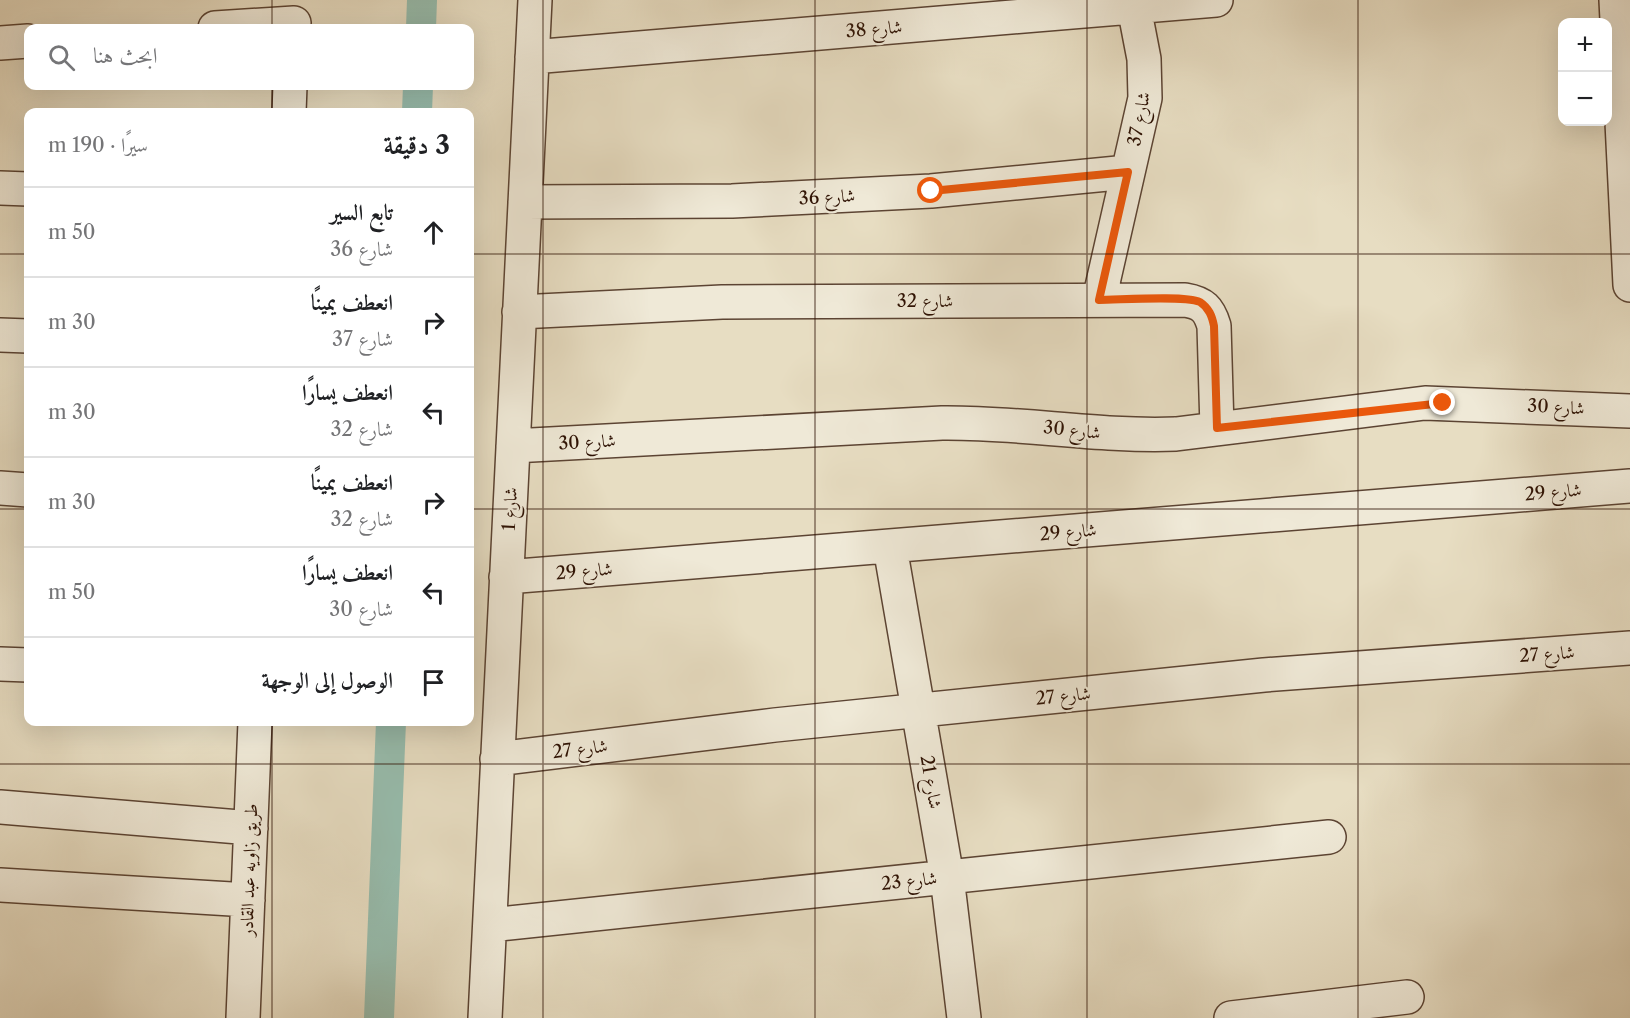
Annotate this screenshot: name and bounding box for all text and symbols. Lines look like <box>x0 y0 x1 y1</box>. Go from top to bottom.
street label: شارع 38 <box>845 16 904 46</box>
map controls <box>1558 18 1612 126</box>
button: + <box>1558 18 1612 72</box>
search box <box>24 24 474 90</box>
icon: search <box>45 41 78 74</box>
text: ابحث هنا <box>93 42 158 69</box>
button: − <box>1558 72 1612 126</box>
street label: شارع 37 <box>1123 90 1159 149</box>
text: 3 دقيقة <box>383 129 450 161</box>
text: سيرًا · 190 m <box>48 133 148 157</box>
route start <box>917 177 943 203</box>
street label: شارع 36 <box>798 185 856 213</box>
text: تابع السير <box>330 199 393 226</box>
icon: ahead <box>417 216 450 249</box>
text: 50 m <box>48 220 96 244</box>
text: شارع 36 <box>330 237 393 261</box>
text: انعطف يمينًا <box>311 289 393 316</box>
street label: شارع 32 <box>897 290 953 316</box>
icon: right <box>417 306 450 339</box>
text: 30 m <box>48 310 96 334</box>
text: شارع 37 <box>332 327 393 351</box>
text: انعطف يسارًا <box>302 379 393 406</box>
route end <box>1429 389 1455 415</box>
street label: شارع 30 <box>1527 395 1585 423</box>
icon: left <box>417 396 450 429</box>
text: 30 m <box>48 400 96 424</box>
street label: شارع 30 <box>1042 416 1102 448</box>
text: شارع 32 <box>330 417 393 441</box>
street label: شارع 30 <box>558 430 616 458</box>
text: انعطف يمينًا <box>311 469 393 496</box>
street label: شارع 29 <box>1524 479 1583 509</box>
icon: right <box>417 486 450 519</box>
street label: شارع 1 <box>498 487 526 532</box>
text: 30 m <box>48 490 96 514</box>
text: شارع 32 <box>330 507 393 531</box>
street label: شارع 29 <box>1039 519 1098 549</box>
street label: شارع 29 <box>555 558 614 588</box>
text: انعطف يسارًا <box>302 559 393 586</box>
icon: left <box>417 576 450 609</box>
text: 50 m <box>48 580 96 604</box>
text: شارع 30 <box>329 597 393 621</box>
street label: شارع 27 <box>1519 641 1576 671</box>
icon: arrive <box>417 666 450 699</box>
text: الوصول إلى الوجهة <box>261 667 393 694</box>
street label: شارع 27 <box>1034 682 1092 714</box>
street label: شارع 27 <box>551 735 609 767</box>
street label: شارع 21 <box>912 754 947 811</box>
street label: طريق زاويه عبد القادر <box>236 803 263 939</box>
street label: شارع 23 <box>880 867 939 899</box>

